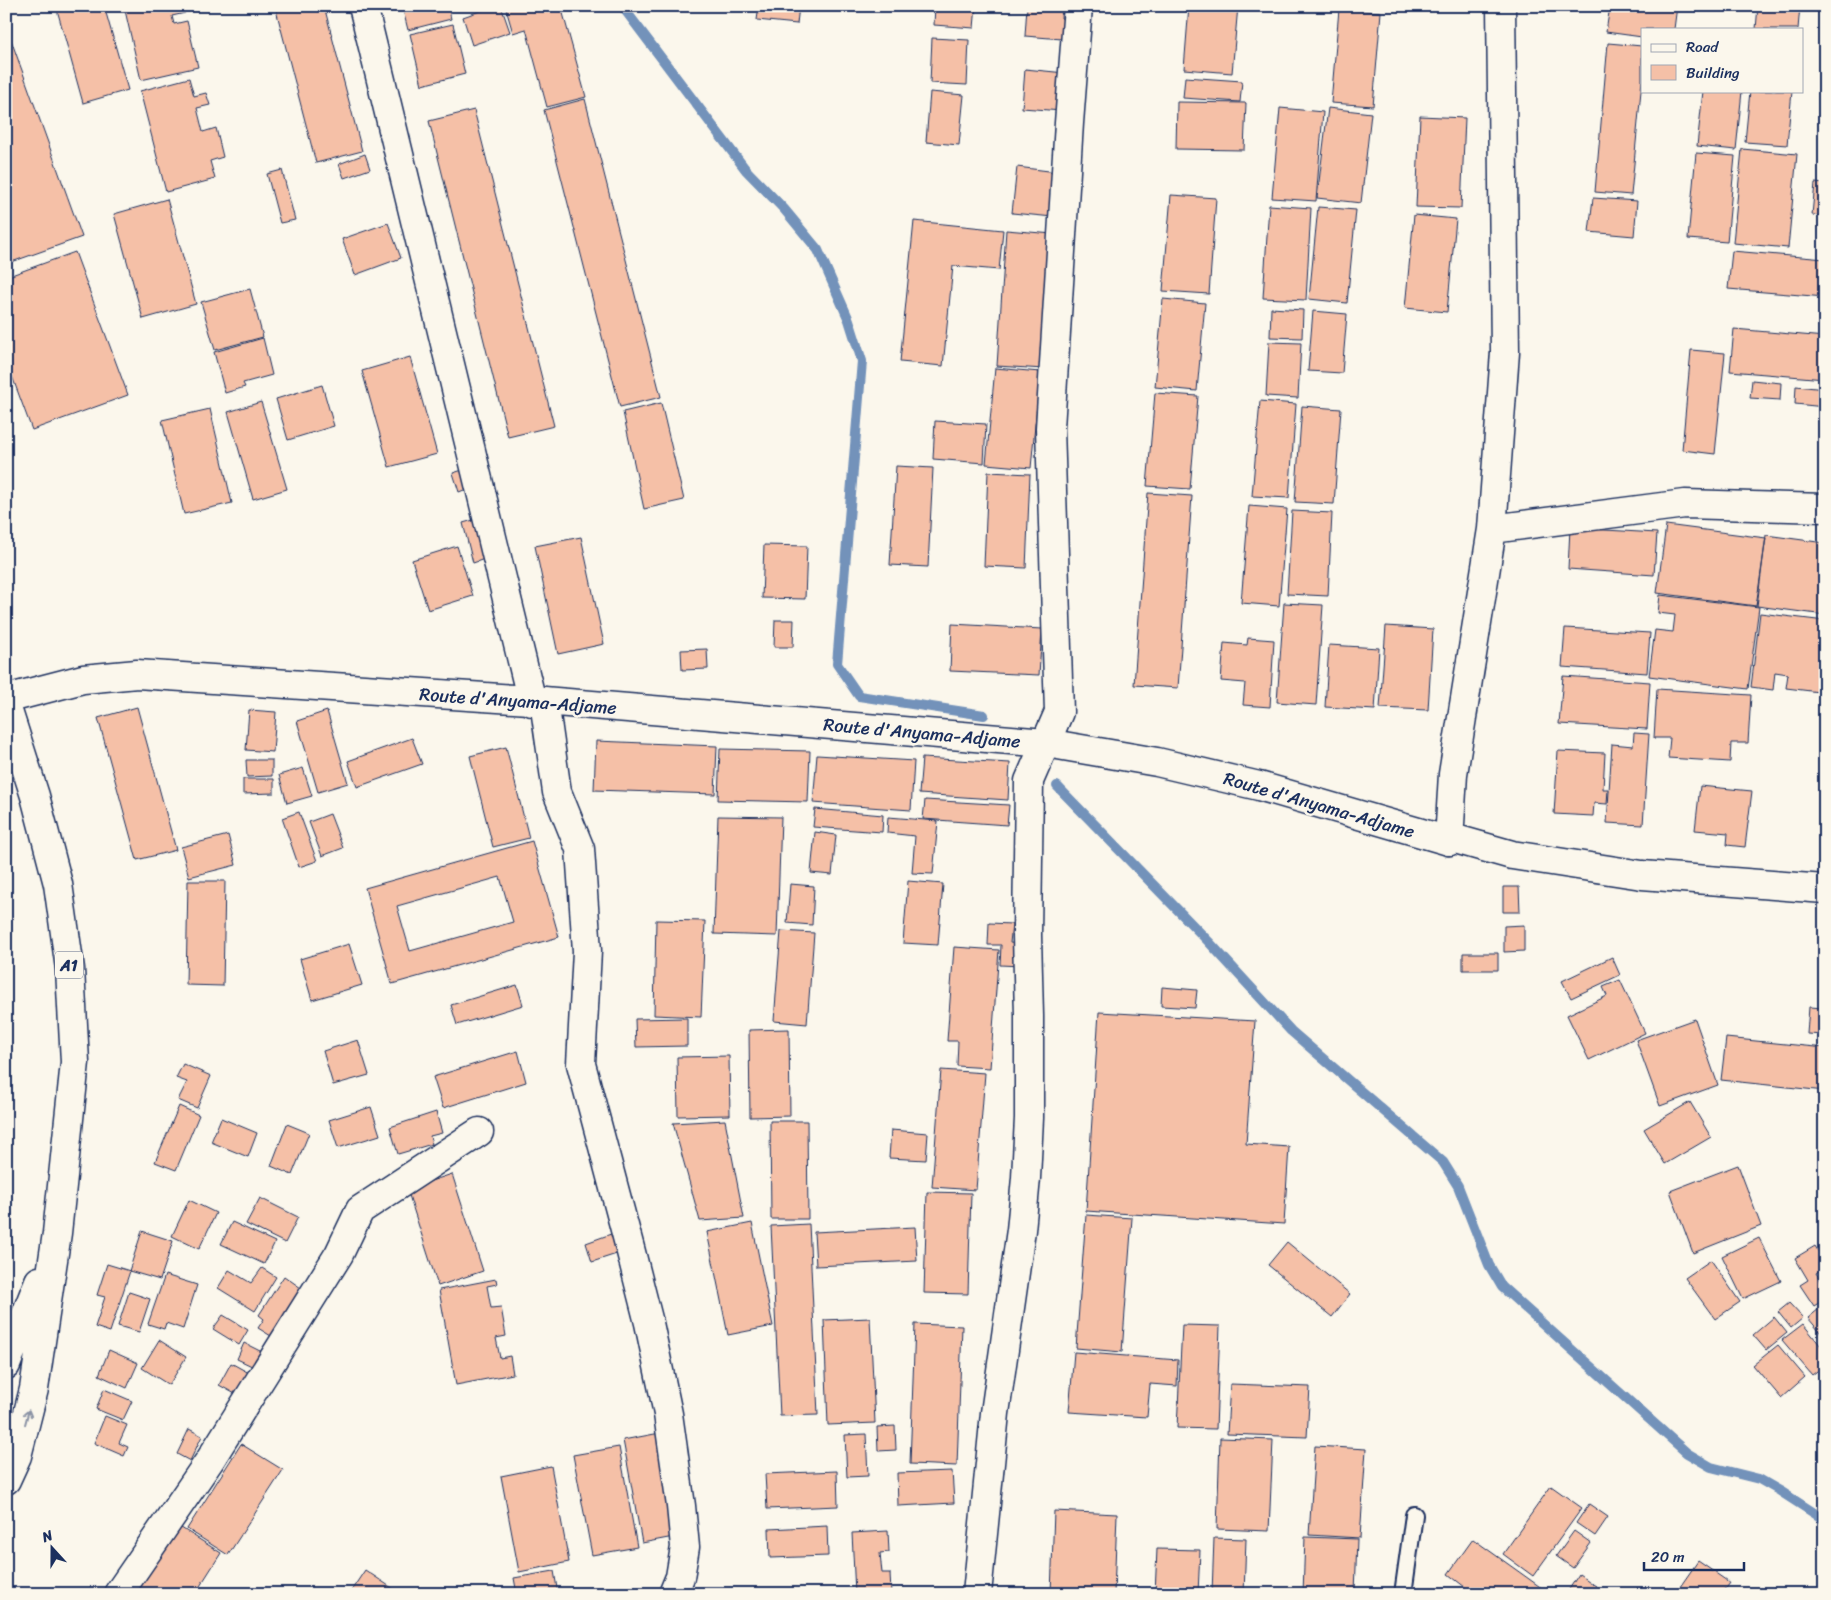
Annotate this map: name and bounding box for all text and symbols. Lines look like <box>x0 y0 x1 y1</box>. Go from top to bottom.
legend <box>1641 28 1804 92</box>
text: Road <box>1686 34 1719 60</box>
text: Building <box>1686 60 1740 86</box>
street label: Route d'Anyama-Adjame <box>418 678 618 724</box>
street label: Route d'Anyama-Adjame <box>822 708 1022 758</box>
street label: Route d'Anyama-Adjame <box>1220 762 1418 848</box>
road number: A1 <box>55 952 83 978</box>
one-way arrow <box>22 1410 32 1426</box>
north arrow <box>28 1522 78 1572</box>
text: N <box>38 1523 57 1550</box>
scale bar <box>1644 1540 1744 1572</box>
text: 20 m <box>1651 1544 1685 1570</box>

